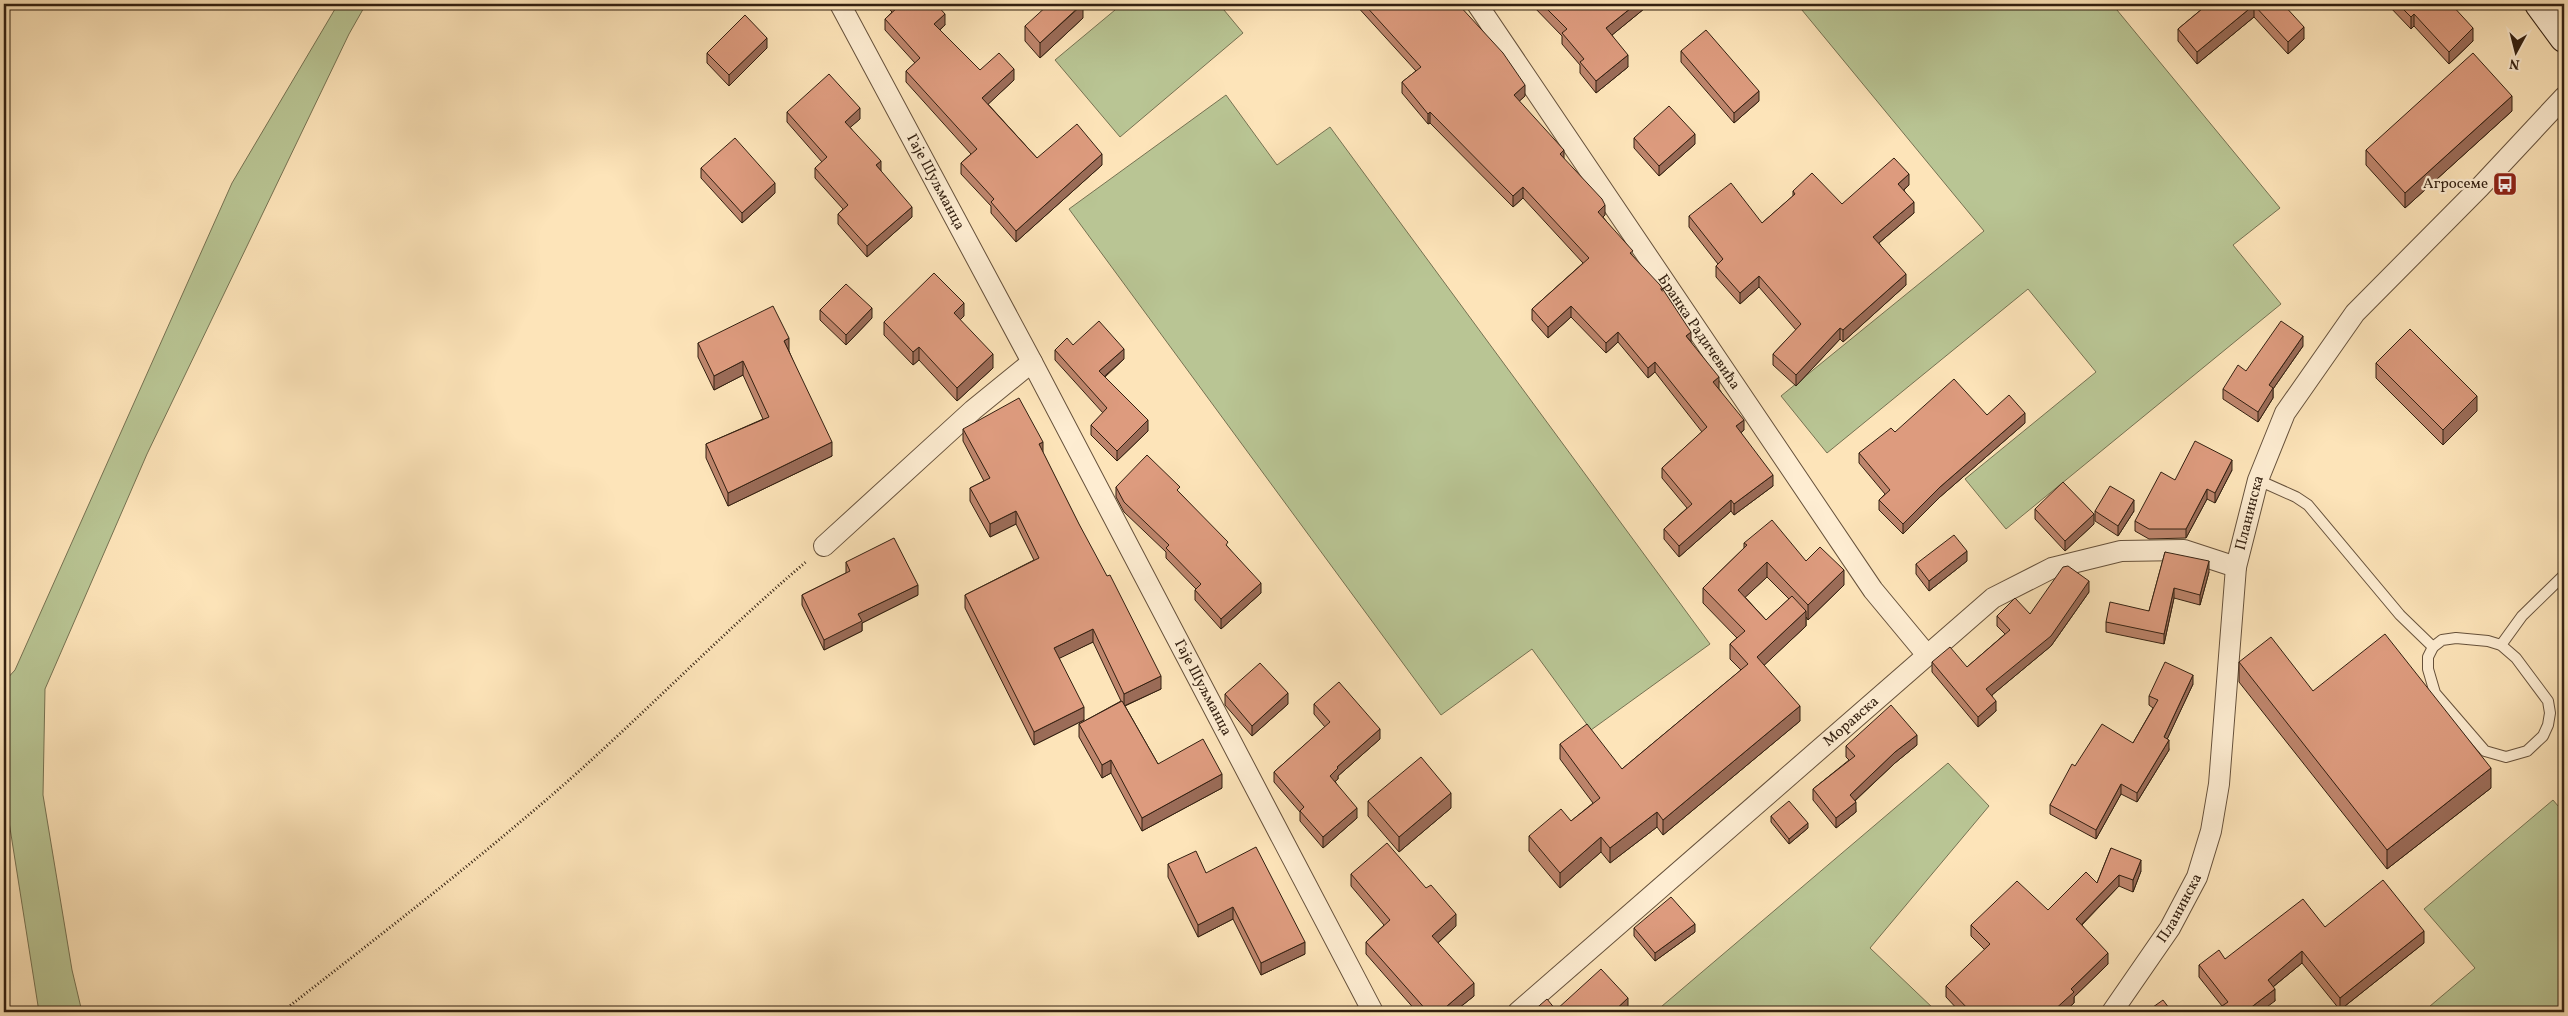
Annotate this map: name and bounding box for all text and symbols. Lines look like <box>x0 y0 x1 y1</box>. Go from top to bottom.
north arrow <box>2490 28 2540 78</box>
text: N <box>2508 53 2521 73</box>
street label: Гаје Шуљманца <box>901 130 970 234</box>
bus stop icon: Агросеме <box>2492 171 2518 197</box>
place label: Агросеме <box>2423 174 2488 195</box>
street label: Бранка Радичевића <box>1652 270 1745 394</box>
street label: Планинска <box>2230 472 2269 553</box>
street label: Гаје Шуљманца <box>1169 636 1237 740</box>
street label: Моравска <box>1819 691 1884 752</box>
street label: Планинска <box>2152 870 2207 947</box>

